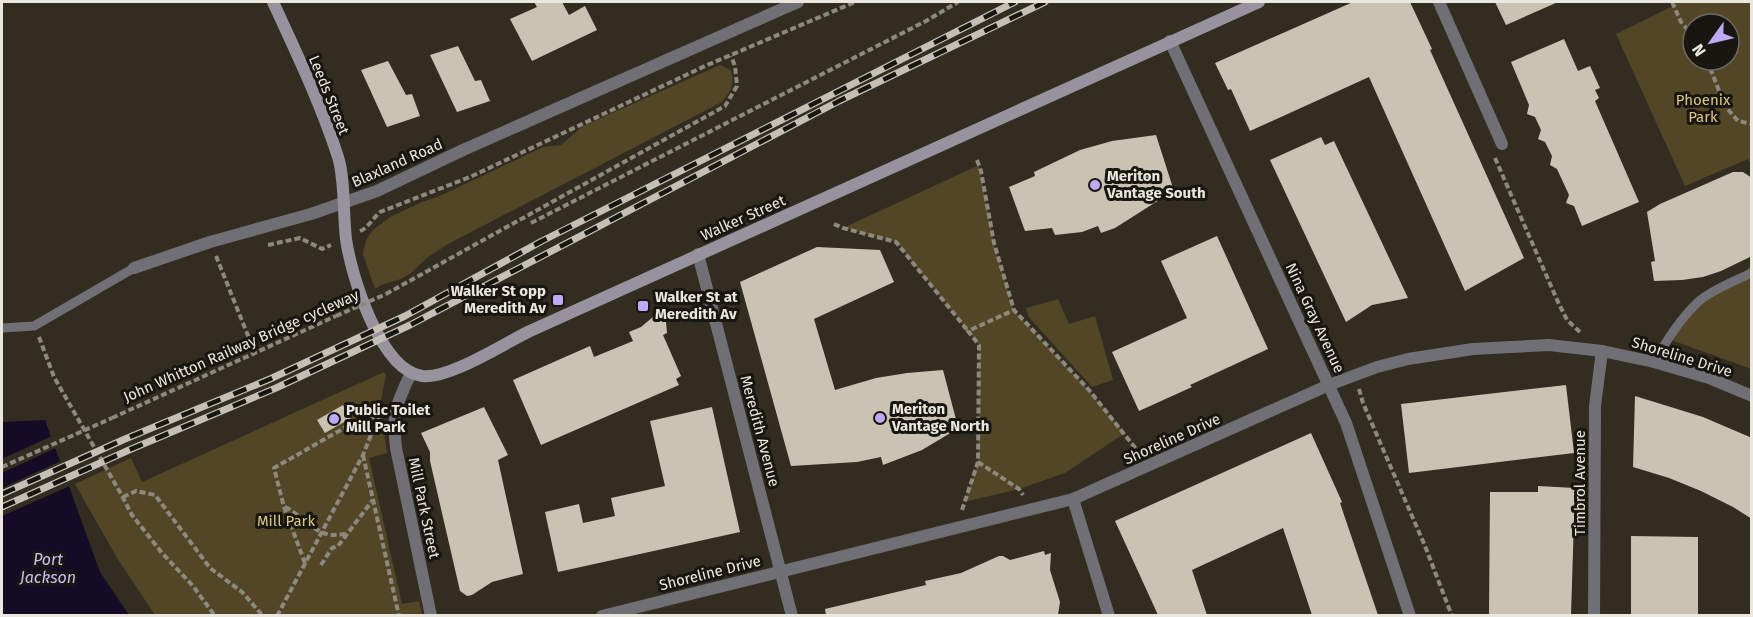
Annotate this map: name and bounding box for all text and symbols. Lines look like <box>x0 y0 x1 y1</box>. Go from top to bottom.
north arrow <box>1681 12 1741 72</box>
text: N <box>1688 40 1710 60</box>
street label: Leeds Street <box>305 53 353 138</box>
park label: Phoenix Park <box>1676 91 1731 126</box>
street label: Blaxland Road <box>349 135 445 191</box>
place label: Meriton Vantage South <box>1106 167 1206 202</box>
marker: Meriton Vantage South <box>1088 178 1102 192</box>
street label: Walker Street <box>698 191 789 245</box>
street label: Nina Gray Avenue <box>1282 260 1348 376</box>
place label: Walker St opp Meredith Av <box>451 282 546 317</box>
street label: John Whitton Railway Bridge cycleway <box>120 285 362 406</box>
place label: Walker St at Meredith Av <box>655 288 738 323</box>
marker: Walker St opp Meredith Av <box>551 293 565 307</box>
marker: Walker St at Meredith Av <box>636 299 650 313</box>
street label: Shoreline Drive <box>1630 333 1734 381</box>
street label: Meredith Avenue <box>736 373 784 489</box>
place label: Meriton Vantage North <box>891 400 989 435</box>
place label: Public Toilet Mill Park <box>346 401 430 436</box>
street label: Shoreline Drive <box>1121 410 1223 468</box>
marker: Meriton Vantage North <box>873 411 887 425</box>
marker: Public Toilet Mill Park <box>327 412 341 426</box>
street label: Timbrol Avenue <box>1571 430 1589 536</box>
street label: Mill Park Street <box>405 456 444 561</box>
park label: Mill Park <box>257 512 315 530</box>
water label: Port Jackson <box>19 550 76 587</box>
street label: Shoreline Drive <box>657 552 763 594</box>

